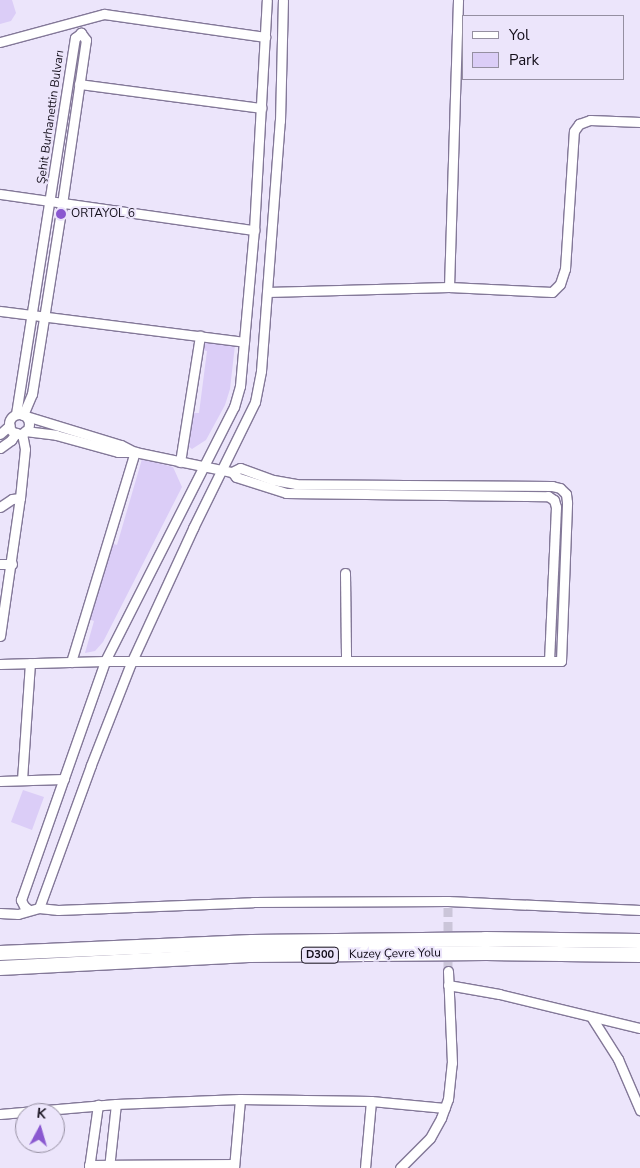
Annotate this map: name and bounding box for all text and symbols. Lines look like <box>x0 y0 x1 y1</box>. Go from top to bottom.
legend <box>462 15 625 80</box>
text: Yol <box>509 25 530 45</box>
street label: Şehit Burhanettin Bulvarı <box>34 49 68 185</box>
text: Park <box>509 50 539 70</box>
place label: ORTAYOL 6 <box>71 207 135 221</box>
marker: ORTAYOL 6 <box>55 208 67 220</box>
road number: D300 <box>300 946 340 964</box>
street label: Kuzey Çevre Yolu <box>349 946 441 962</box>
north arrow <box>15 1103 65 1153</box>
text: K <box>36 1104 47 1124</box>

